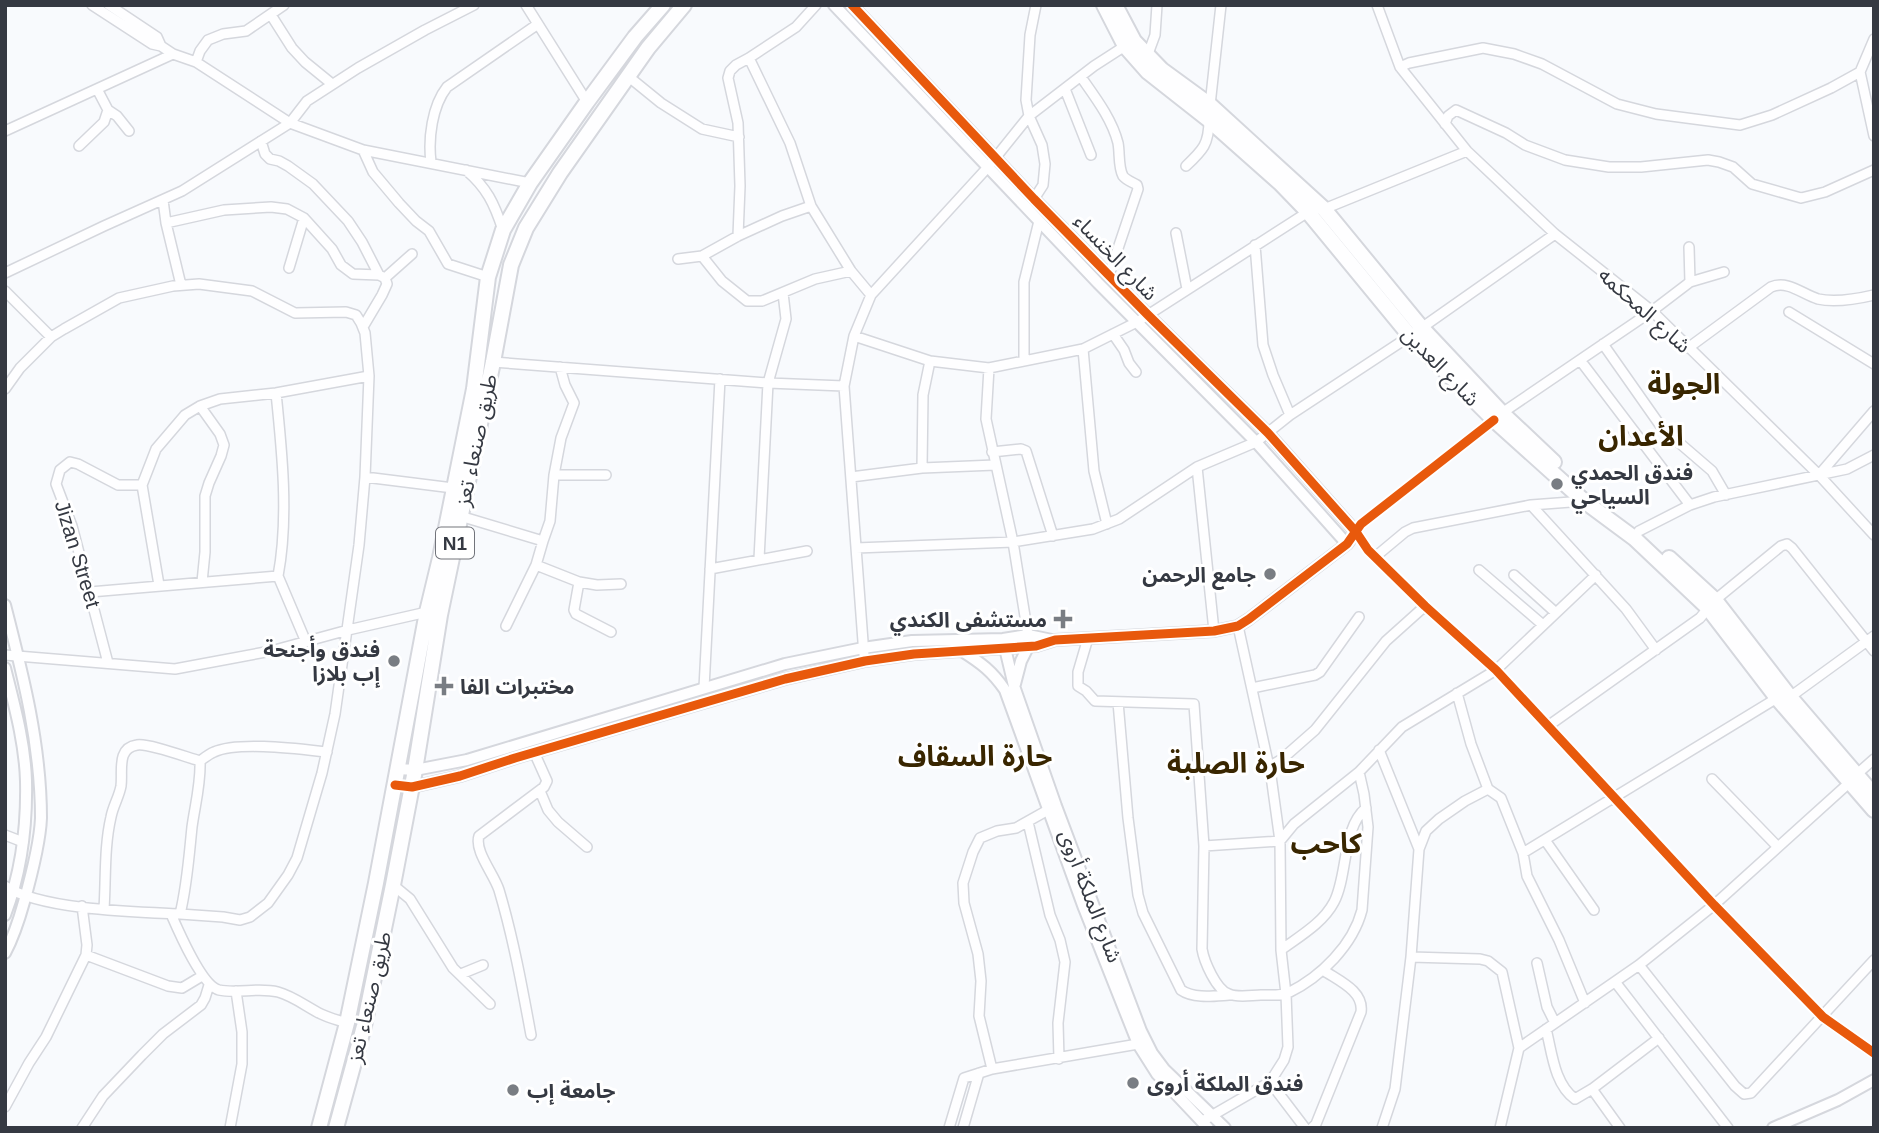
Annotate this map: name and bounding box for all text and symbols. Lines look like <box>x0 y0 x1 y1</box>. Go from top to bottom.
street label: شارع الخنساء <box>1067 209 1163 307</box>
street label: شارع المحكمه <box>1592 263 1696 360</box>
street label: شارع العدين <box>1395 322 1484 413</box>
district label: الجولة <box>1648 369 1720 400</box>
street label: طريق صنعاء تعز <box>451 372 503 509</box>
district label: الأعدان <box>1598 420 1684 452</box>
place label: فندق الحمدي السياحي <box>1571 461 1693 513</box>
marker: فندق الحمدي السياحي <box>1549 476 1565 492</box>
street label: Jizan Street <box>51 498 105 611</box>
road number: N1 <box>436 528 474 558</box>
place label: جامع الرحمن <box>1142 563 1256 590</box>
marker: جامع الرحمن <box>1262 566 1278 582</box>
place label: مستشفى الكندي <box>890 608 1047 636</box>
marker: مستشفى الكندي <box>1053 609 1073 629</box>
place label: فندق وأجنحة إب بلازا <box>263 635 381 688</box>
marker: فندق وأجنحة إب بلازا <box>386 653 402 669</box>
place label: مختبرات الفا <box>460 675 574 699</box>
marker: مختبرات الفا <box>434 676 454 696</box>
district label: حارة السقاف <box>898 741 1052 773</box>
district label: حارة الصلبة <box>1167 748 1305 780</box>
street label: شارع الملكة أروى <box>1051 826 1127 967</box>
district label: كاحب <box>1290 828 1362 860</box>
street label: طريق صنعاء تعز <box>342 929 397 1066</box>
place label: فندق الملكة أروى <box>1147 1069 1303 1096</box>
marker: فندق الملكة أروى <box>1125 1075 1141 1091</box>
place label: جامعة إب <box>527 1079 615 1105</box>
marker: جامعة إب <box>505 1082 521 1098</box>

